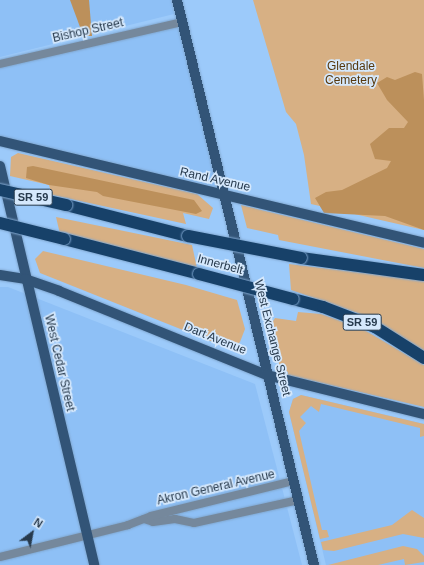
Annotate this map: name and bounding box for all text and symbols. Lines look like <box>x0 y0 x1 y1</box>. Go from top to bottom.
street label: Bishop Street <box>51 16 125 46</box>
park label: Glendale Cemetery <box>325 60 377 88</box>
street label: Rand Avenue <box>178 165 252 195</box>
road number: SR 59 <box>13 188 53 206</box>
street label: Innerbelt <box>196 252 244 278</box>
street label: West Exchange Street <box>251 278 293 398</box>
street label: West Cedar Street <box>41 313 77 413</box>
road number: SR 59 <box>342 313 382 331</box>
street label: Dart Avenue <box>181 320 249 358</box>
street label: Akron General Avenue <box>155 467 277 509</box>
north arrow <box>12 513 52 553</box>
text: N <box>32 516 45 530</box>

